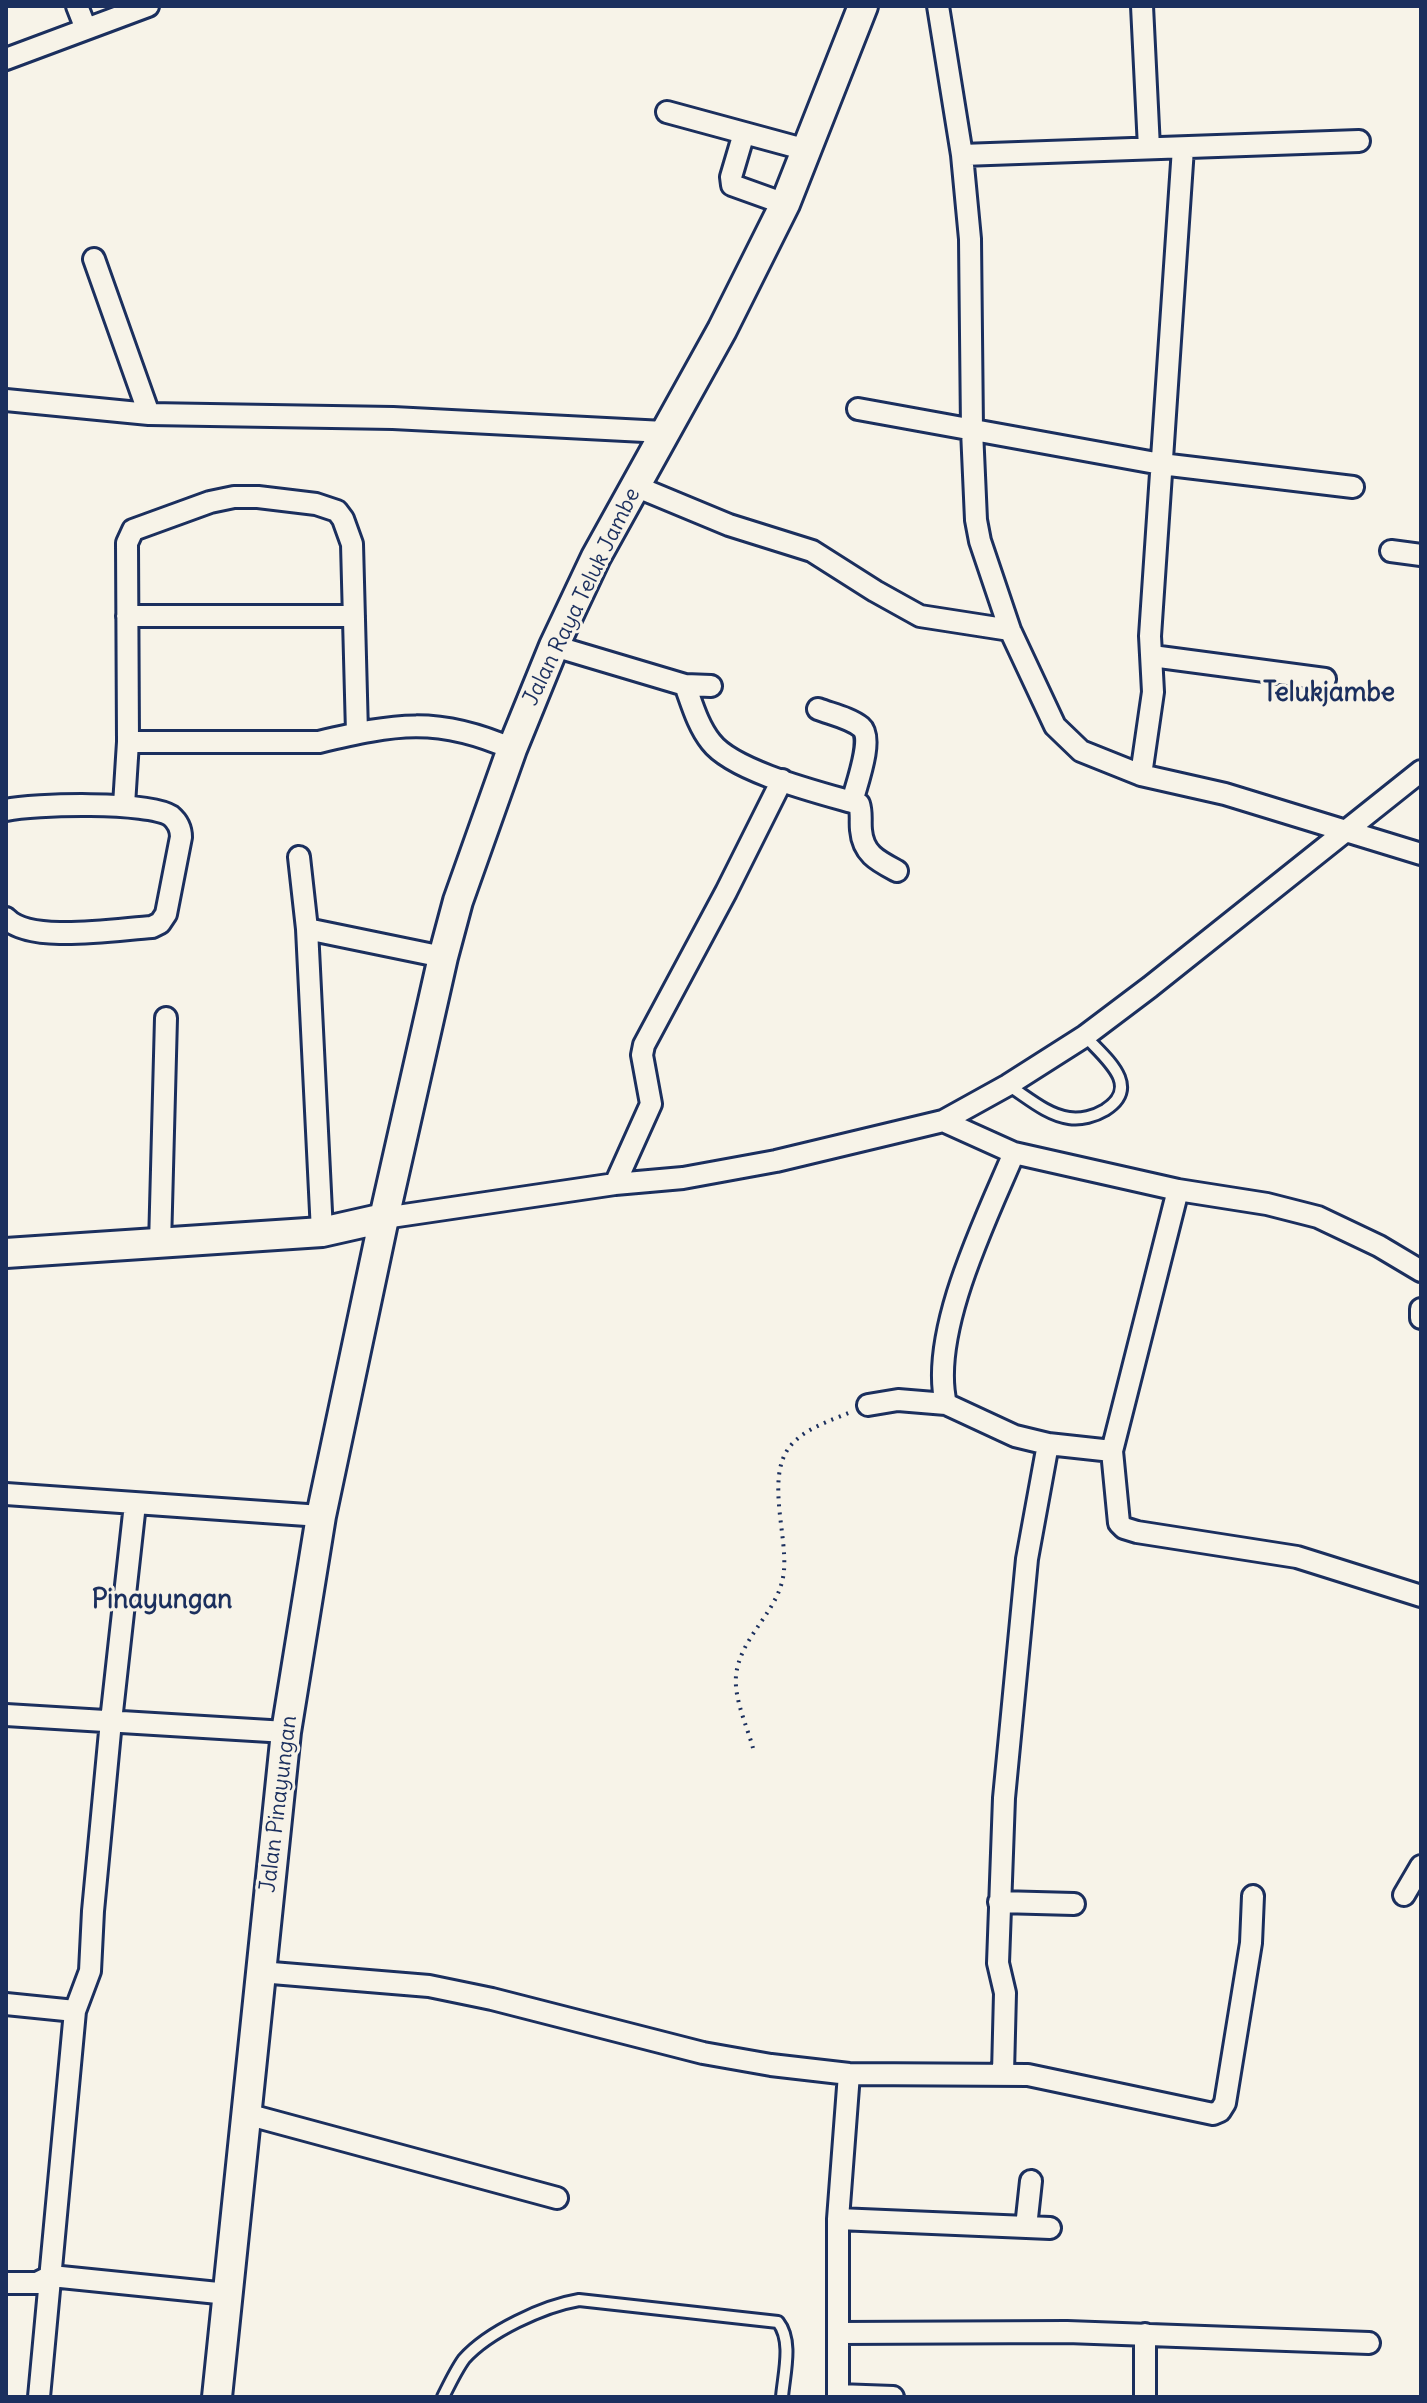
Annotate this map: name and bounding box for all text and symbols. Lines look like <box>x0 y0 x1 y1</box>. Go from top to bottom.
street label: Jalan Raya Teluk Jambe <box>518 484 646 710</box>
district label: Telukjambe <box>1263 678 1395 710</box>
district label: Pinayungan <box>92 1585 232 1617</box>
street label: Jalan Pinayungan <box>255 1714 303 1894</box>

